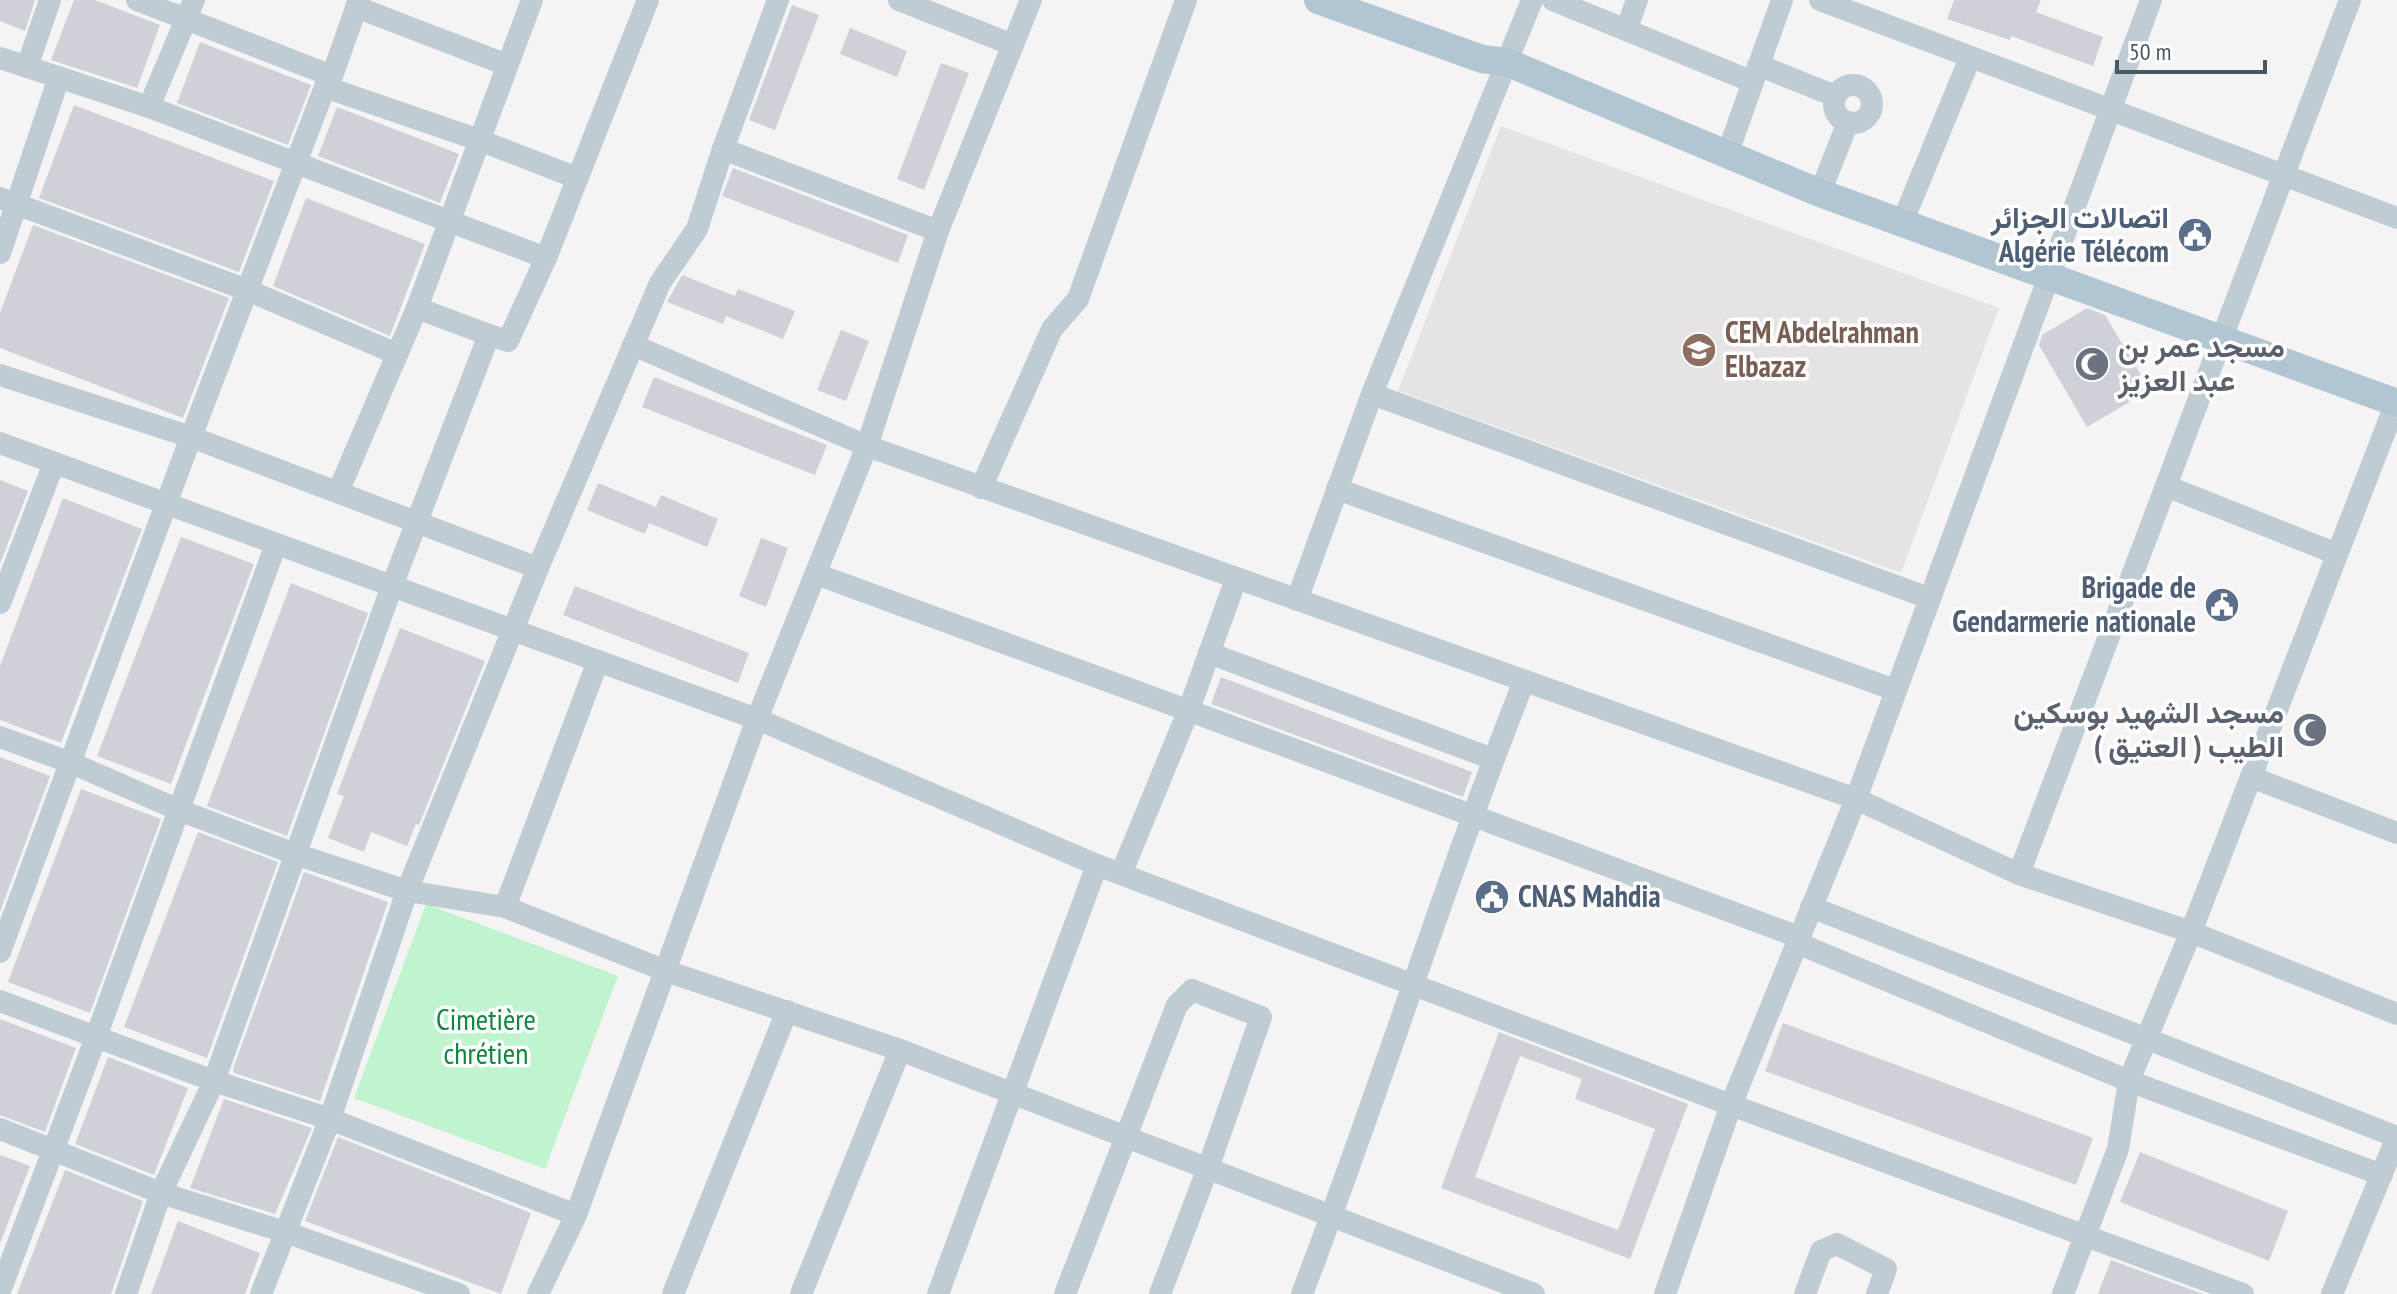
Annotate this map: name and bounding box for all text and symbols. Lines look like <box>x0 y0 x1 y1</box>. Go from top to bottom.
scale bar <box>2117 24 2265 74</box>
text: 50 m <box>2129 36 2171 67</box>
place label: اتصالات الجزائر Algérie Télécom <box>1990 197 2169 270</box>
public building icon: اتصالات الجزائر Algérie Télécom <box>2176 216 2214 254</box>
place label: CEM Abdelrahman Elbazaz <box>1725 312 1919 385</box>
place label: مسجد عمر بن عبد العزيز <box>2117 326 2285 399</box>
school or university icon: CEM Abdelrahman Elbazaz <box>1680 331 1718 369</box>
mosque icon: مسجد عمر بن عبد العزيز <box>2073 345 2111 383</box>
place label: Brigade de Gendarmerie nationale <box>1952 567 2196 640</box>
public building icon: Brigade de Gendarmerie nationale <box>2203 586 2241 624</box>
place label: مسجد الشهيد بوسكين الطيب ( العتيق ) <box>2013 692 2284 765</box>
mosque icon: مسجد الشهيد بوسكين الطيب ( العتيق ) <box>2291 711 2329 749</box>
place label: CNAS Mahdia <box>1518 876 1661 915</box>
public building icon: CNAS Mahdia <box>1473 878 1511 916</box>
park label: Cimetière chrétien <box>436 999 536 1072</box>

